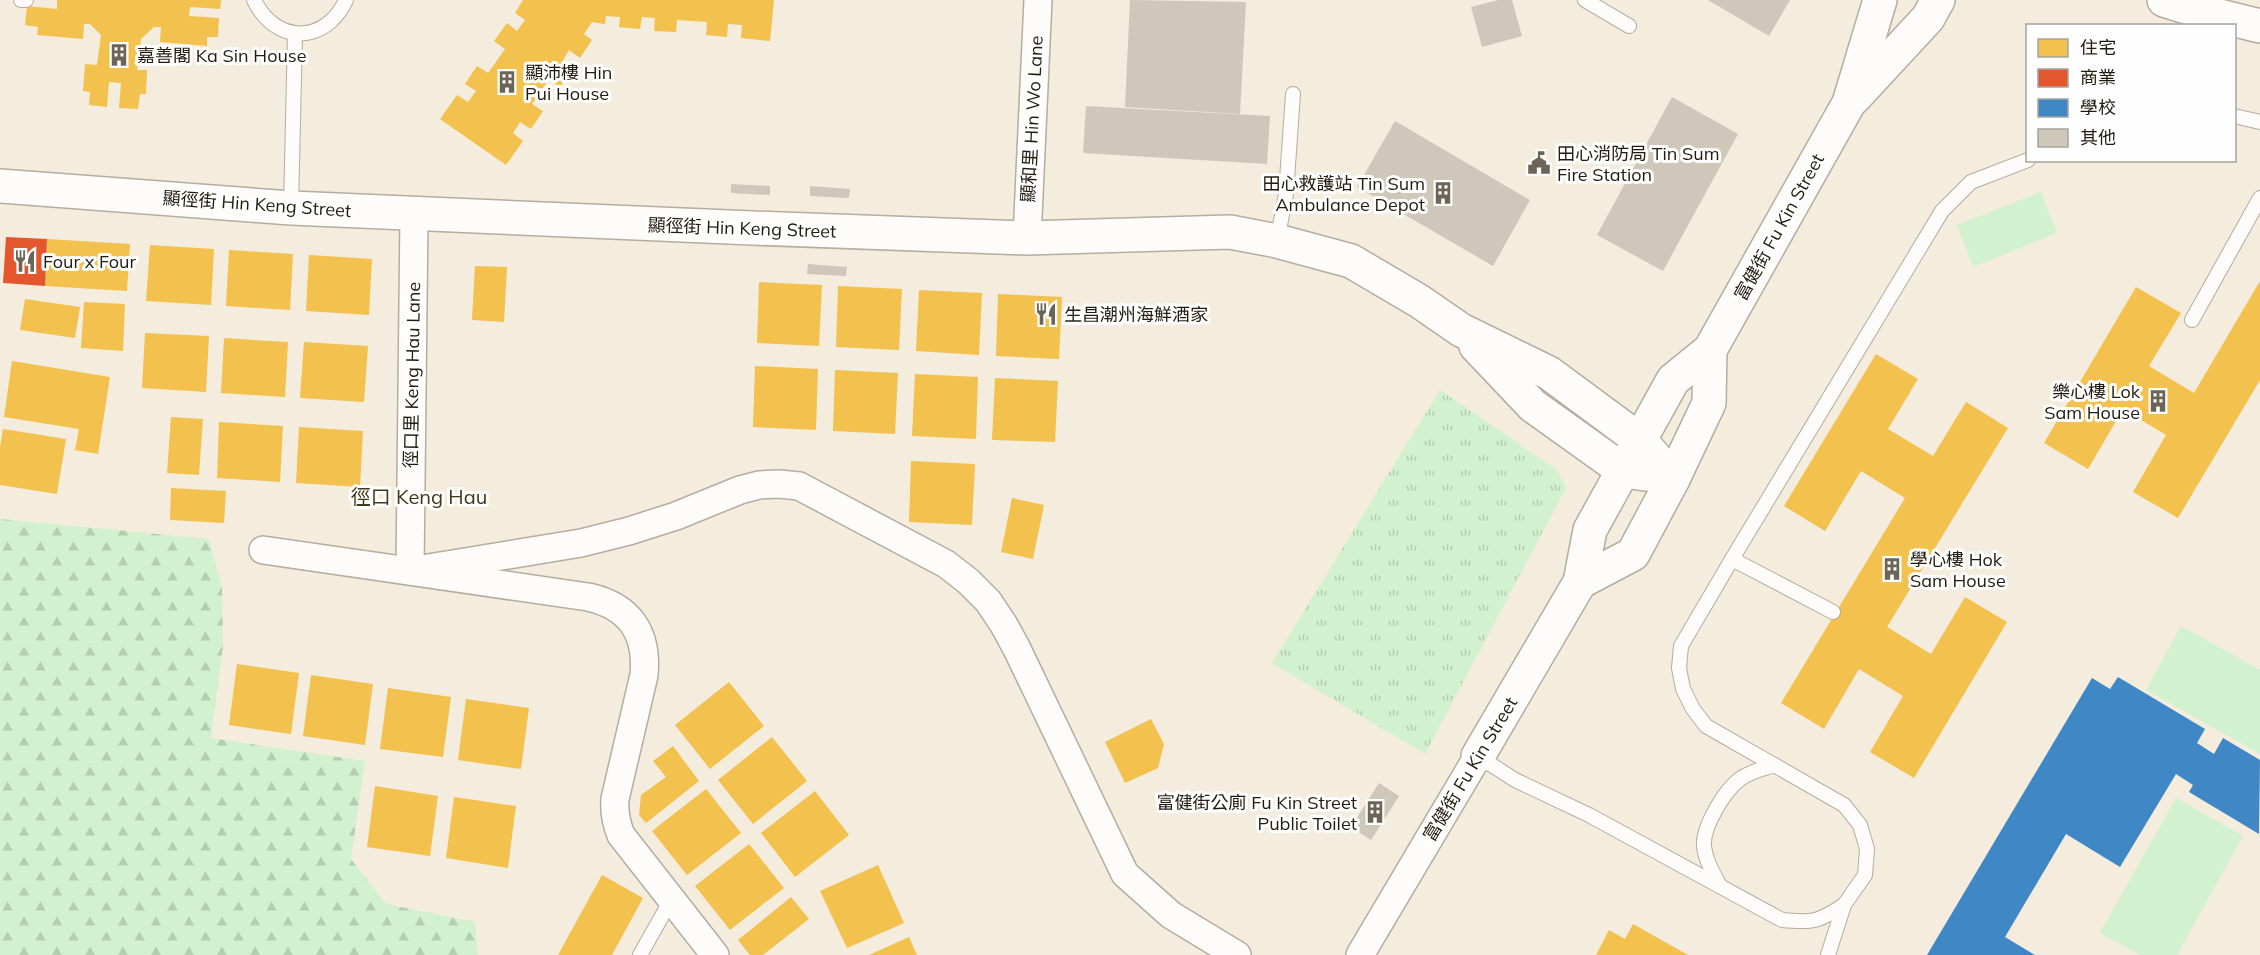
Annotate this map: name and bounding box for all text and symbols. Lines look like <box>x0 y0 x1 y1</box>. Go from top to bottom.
legend <box>2026 24 2236 162</box>
street label: 顯和里 Hin Wo Lane <box>1016 35 1048 203</box>
text: 住宅 <box>2080 36 2116 59</box>
building icon: 嘉善閣 Ka Sin House <box>106 42 132 68</box>
place label: 嘉善閣 Ka Sin House <box>137 44 307 67</box>
place label: 顯沛樓 Hin Pui House <box>525 61 612 105</box>
text: 商業 <box>2080 66 2116 89</box>
building icon: 顯沛樓 Hin Pui House <box>494 69 520 95</box>
text: 學校 <box>2080 96 2116 119</box>
text: 其他 <box>2080 126 2116 149</box>
place label: 田心消防局 Tin Sum Fire Station <box>1557 142 1720 186</box>
public building icon: 田心消防局 Tin Sum Fire Station <box>1526 150 1552 176</box>
street label: 富健街 Fu Kin Street <box>1729 150 1829 304</box>
place label: 田心救護站 Tin Sum Ambulance Depot <box>1262 172 1425 216</box>
building icon: 田心救護站 Tin Sum Ambulance Depot <box>1430 180 1456 206</box>
street label: 顯徑街 Hin Keng Street <box>162 186 352 222</box>
street label: 顯徑街 Hin Keng Street <box>647 213 837 243</box>
restaurant icon: Four x Four <box>12 248 38 274</box>
place label: Four x Four <box>43 250 136 273</box>
street label: 徑口里 Keng Hau Lane <box>399 282 425 468</box>
restaurant icon: 生昌潮州海鮮酒家 <box>1033 301 1059 327</box>
place label: 生昌潮州海鮮酒家 <box>1064 303 1208 326</box>
place label: 樂心樓 Lok Sam House <box>2044 380 2141 424</box>
building icon: 樂心樓 Lok Sam House <box>2145 388 2171 414</box>
district label: 徑口 Keng Hau <box>351 484 487 509</box>
place label: 學心樓 Hok Sam House <box>1910 548 2006 592</box>
building icon: 學心樓 Hok Sam House <box>1879 556 1905 582</box>
street label: 富健街 Fu Kin Street <box>1418 693 1522 845</box>
place label: 富健街公廁 Fu Kin Street Public Toilet <box>1157 791 1357 835</box>
building icon: 富健街公廁 Fu Kin Street Public Toilet <box>1362 799 1388 825</box>

